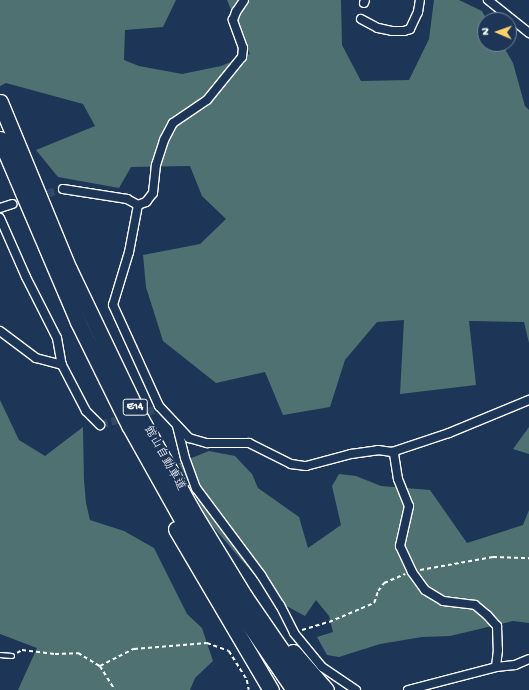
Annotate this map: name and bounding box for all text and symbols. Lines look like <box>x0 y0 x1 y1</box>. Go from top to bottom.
north arrow <box>477 12 517 52</box>
text: N <box>480 28 492 35</box>
road number: E14 <box>122 398 148 416</box>
street label: 館山自動車道 <box>139 424 187 494</box>

